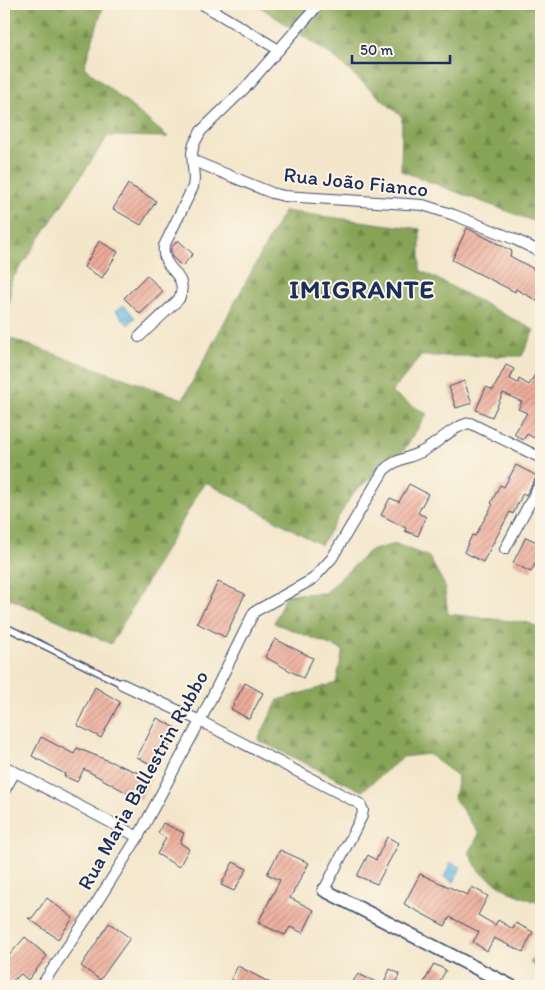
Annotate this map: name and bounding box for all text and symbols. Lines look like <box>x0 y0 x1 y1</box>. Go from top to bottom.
scale bar <box>352 32 450 64</box>
text: 50 m <box>360 41 393 59</box>
street label: Rua João Fianco <box>283 161 430 202</box>
district label: IMIGRANTE <box>289 273 435 305</box>
street label: Rua Maria Ballestrin Rubbo <box>72 666 213 894</box>

